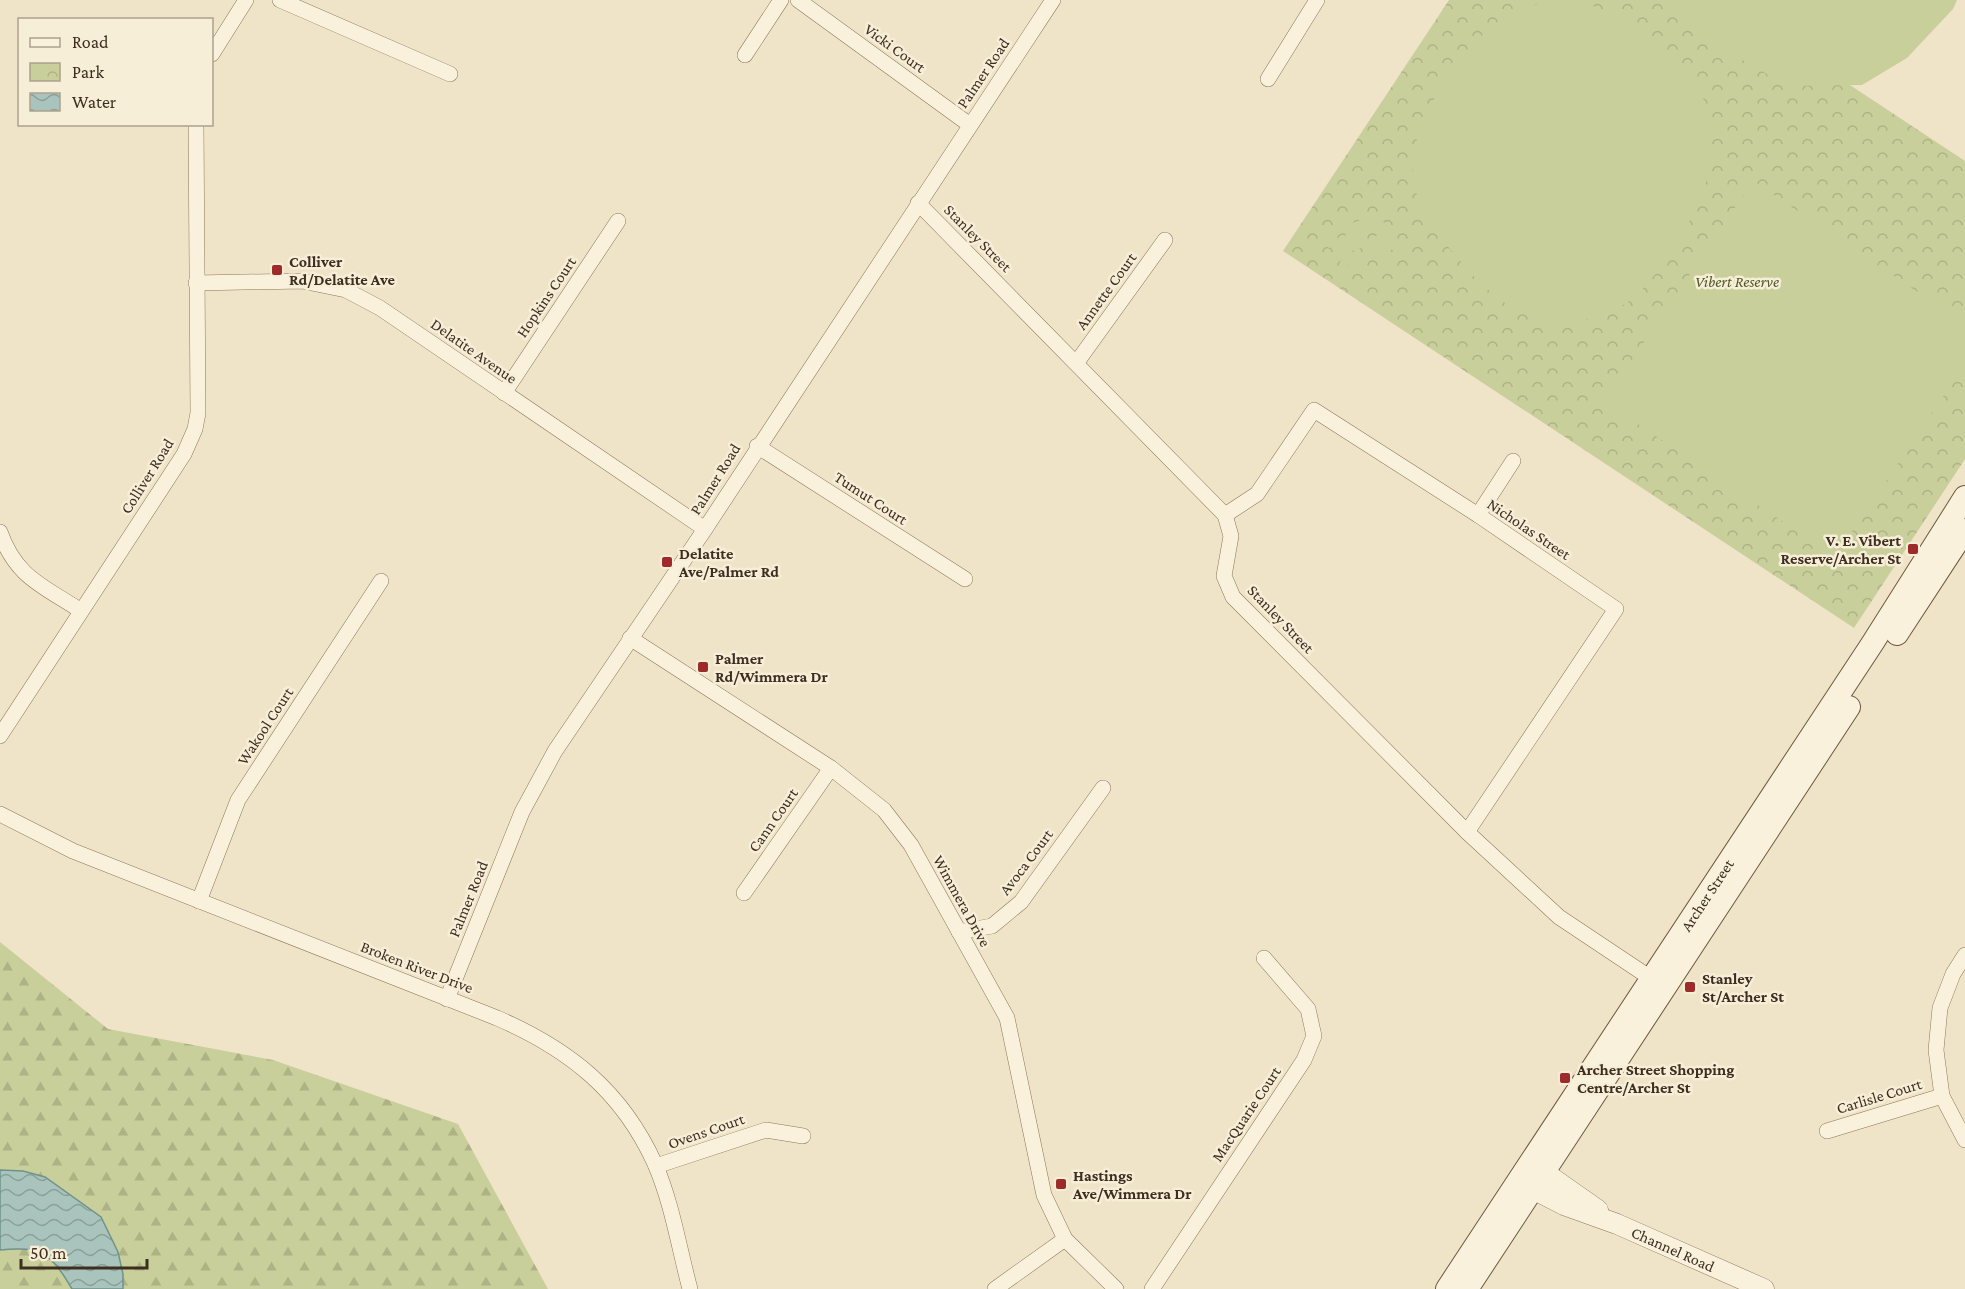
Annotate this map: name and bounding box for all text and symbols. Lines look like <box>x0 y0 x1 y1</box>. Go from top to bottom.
legend <box>18 18 213 126</box>
street label: Vicki Court <box>861 20 929 76</box>
text: Road <box>72 32 109 52</box>
street label: Palmer Road <box>953 34 1013 111</box>
text: Park <box>72 62 104 82</box>
text: Water <box>72 92 117 112</box>
street label: Stanley Street <box>940 201 1016 276</box>
street label: Annette Court <box>1072 249 1140 333</box>
place label: Colliver Rd/Delatite Ave <box>289 253 395 288</box>
street label: Hopkins Court <box>513 253 580 341</box>
marker: Colliver Rd/Delatite Ave <box>270 263 284 277</box>
park label: Vibert Reserve <box>1695 273 1779 290</box>
street label: Delatite Avenue <box>428 315 520 387</box>
street label: Colliver Road <box>117 435 177 517</box>
street label: Palmer Road <box>686 440 744 518</box>
street label: Tumut Court <box>831 468 911 528</box>
street label: Nicholas Street <box>1484 495 1574 563</box>
place label: V. E. Vibert Reserve/Archer St <box>1781 532 1901 567</box>
marker: V. E. Vibert Reserve/Archer St <box>1906 542 1920 556</box>
place label: Delatite Ave/Palmer Rd <box>678 545 779 580</box>
marker: Delatite Ave/Palmer Rd <box>660 555 674 569</box>
street label: Stanley Street <box>1244 582 1318 658</box>
place label: Palmer Rd/Wimmera Dr <box>715 650 829 685</box>
marker: Palmer Rd/Wimmera Dr <box>696 660 710 674</box>
street label: Wakool Court <box>234 684 297 768</box>
street label: Cann Court <box>745 784 802 855</box>
street label: Avoca Court <box>996 825 1057 898</box>
street label: Wimmera Drive <box>930 852 994 950</box>
street label: Archer Street <box>1677 855 1737 934</box>
street label: Palmer Road <box>445 858 491 939</box>
street label: Broken River Drive <box>358 938 476 996</box>
place label: Stanley St/Archer St <box>1702 970 1784 1005</box>
marker: Stanley St/Archer St <box>1683 980 1697 994</box>
place label: Archer Street Shopping Centre/Archer St <box>1576 1061 1734 1096</box>
street label: MacQuarie Court <box>1208 1063 1284 1165</box>
marker: Archer Street Shopping Centre/Archer St <box>1558 1071 1572 1085</box>
street label: Carlisle Court <box>1834 1075 1924 1117</box>
street label: Ovens Court <box>666 1110 747 1152</box>
place label: Hastings Ave/Wimmera Dr <box>1072 1167 1192 1202</box>
marker: Hastings Ave/Wimmera Dr <box>1054 1177 1068 1191</box>
street label: Channel Road <box>1629 1223 1718 1275</box>
scale bar <box>21 1232 147 1270</box>
text: 50 m <box>30 1243 67 1263</box>

